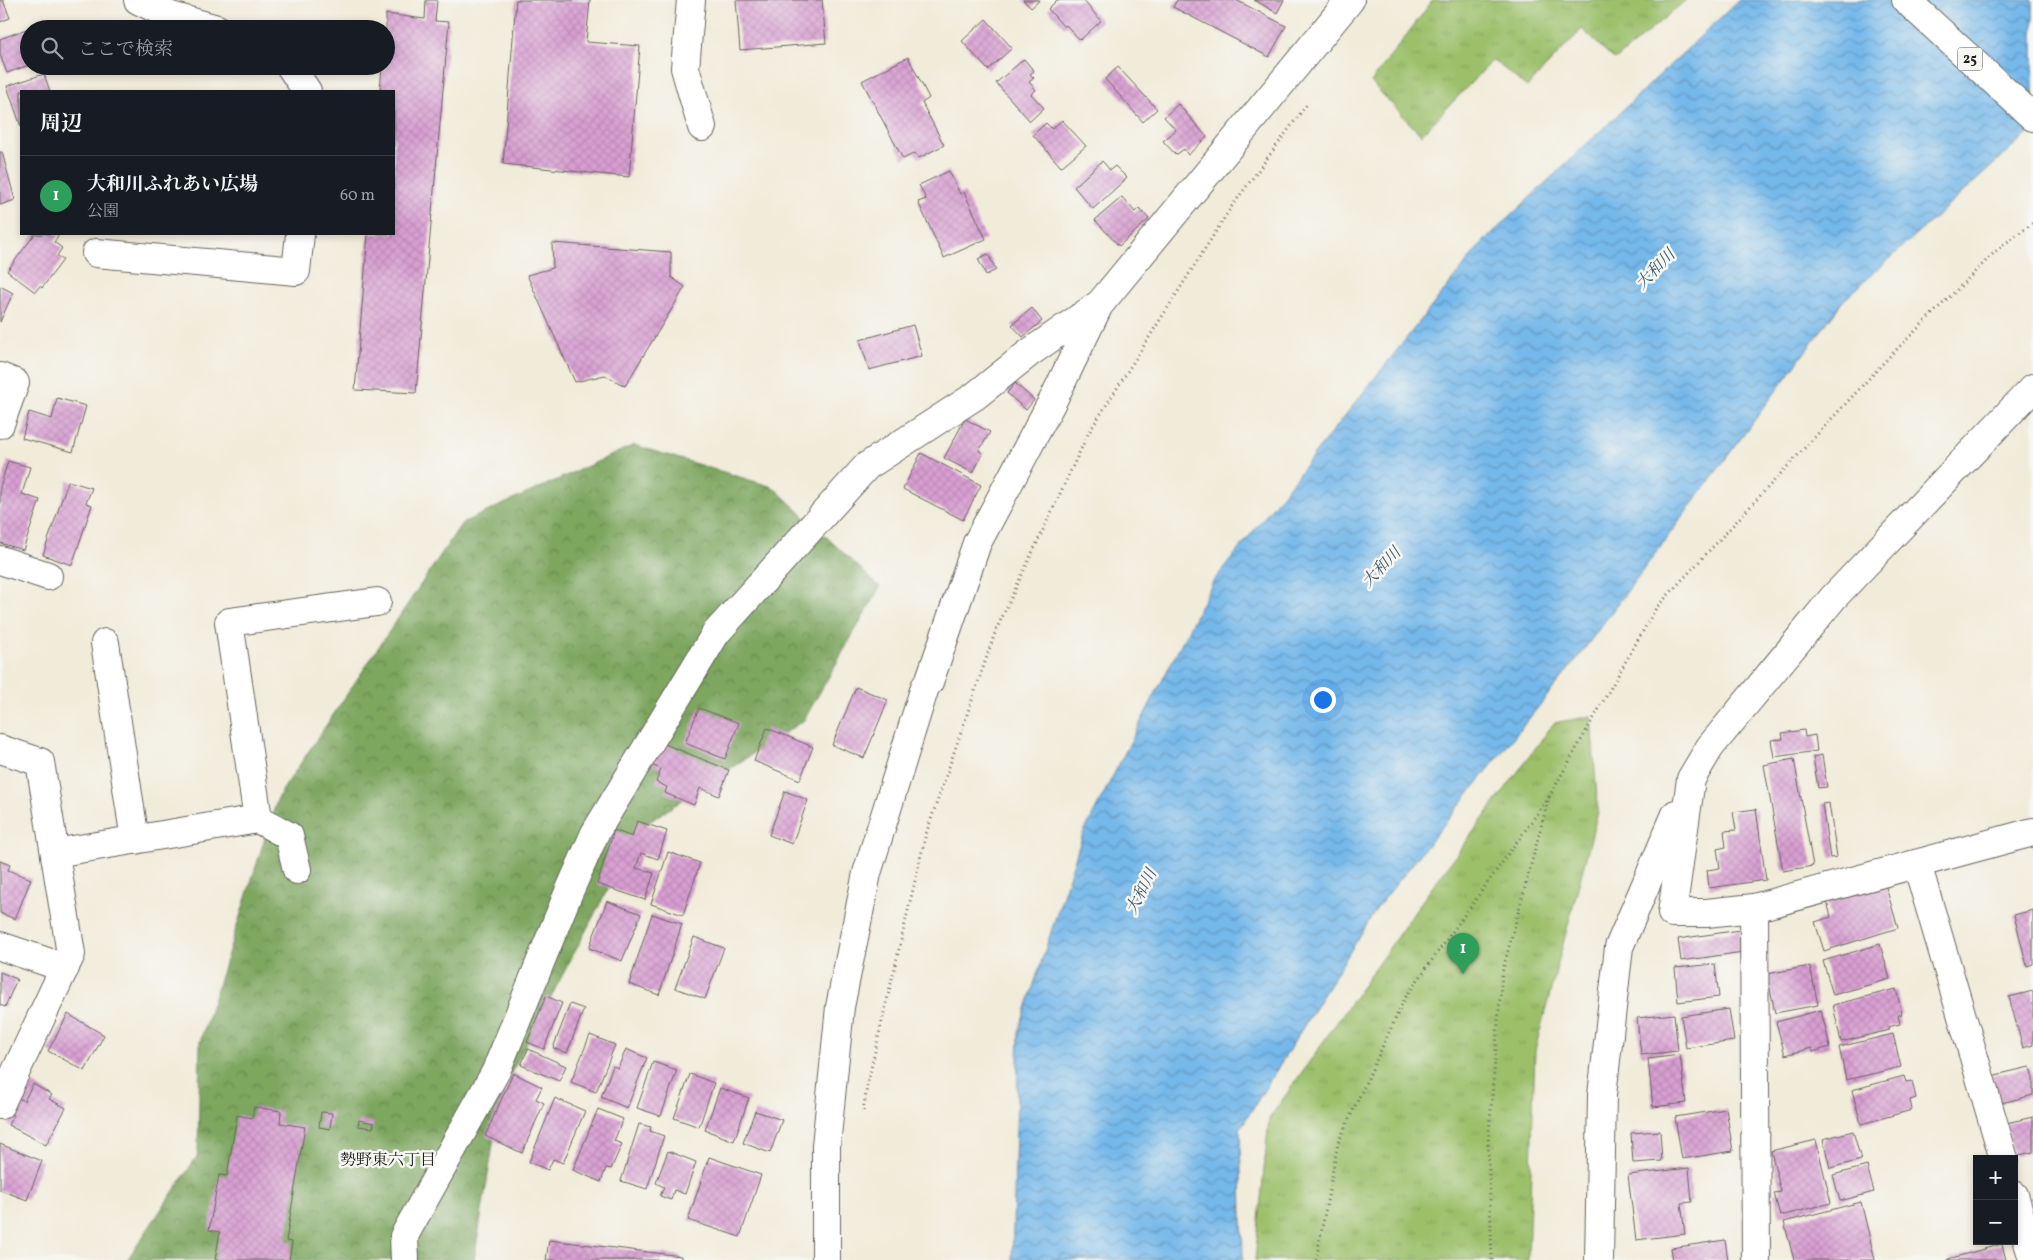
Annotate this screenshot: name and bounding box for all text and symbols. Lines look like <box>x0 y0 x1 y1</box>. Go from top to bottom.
search box <box>20 20 395 75</box>
icon: search <box>38 34 66 62</box>
text: ここで検索 <box>78 37 173 63</box>
road number: 25 <box>1958 48 1982 70</box>
text: 周辺 <box>40 110 82 139</box>
text: 大和川ふれあい広場 <box>87 172 258 198</box>
text: 1 <box>53 185 59 207</box>
text: 60 m <box>340 185 375 207</box>
text: 公園 <box>87 201 119 223</box>
water label: 大和川 <box>1631 244 1682 295</box>
water label: 大和川 <box>1358 541 1408 593</box>
your location <box>1310 687 1336 713</box>
water label: 大和川 <box>1121 864 1164 918</box>
pin: 1 <box>1447 933 1479 974</box>
district label: 勢野東六丁目 <box>340 1150 436 1172</box>
map controls <box>1973 1155 2018 1245</box>
button: + <box>1973 1155 2018 1200</box>
button: − <box>1973 1200 2018 1245</box>

